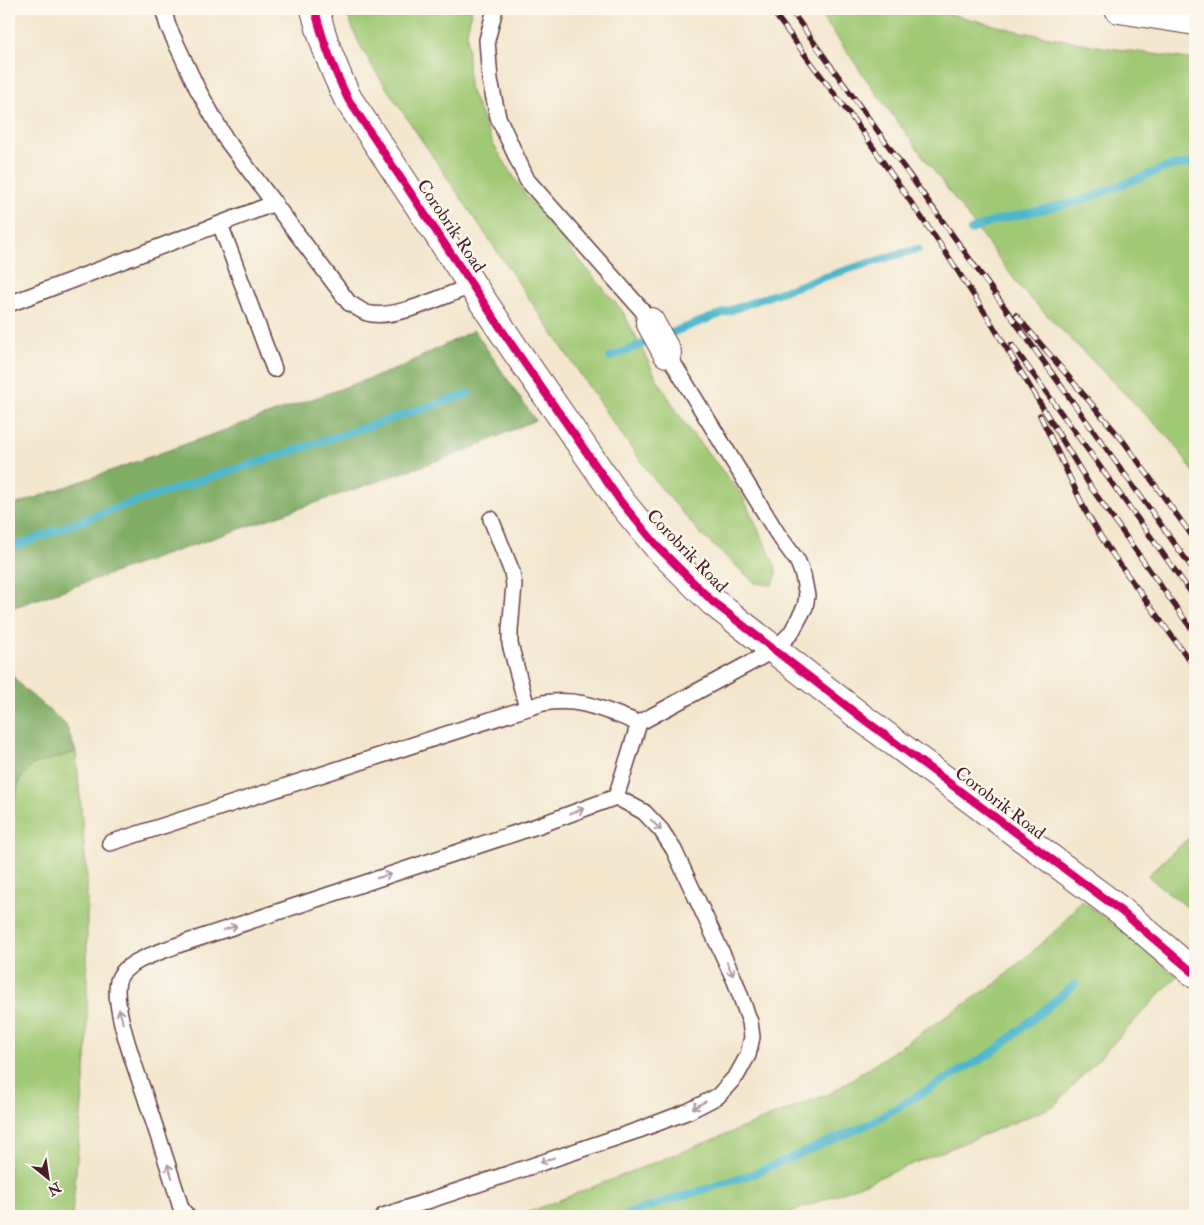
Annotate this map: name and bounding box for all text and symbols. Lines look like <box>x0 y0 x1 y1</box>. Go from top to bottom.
street label: Corobrik Road <box>411 175 491 277</box>
street label: Corobrik Road <box>641 504 733 598</box>
street label: Corobrik Road <box>950 761 1050 845</box>
one-way arrow <box>568 806 584 815</box>
one-way arrow <box>650 818 662 831</box>
one-way arrow <box>376 871 392 881</box>
one-way arrow <box>222 922 238 932</box>
one-way arrow <box>725 961 735 976</box>
one-way arrow <box>116 1009 125 1025</box>
one-way arrow <box>692 1100 707 1110</box>
north arrow <box>22 1152 72 1202</box>
one-way arrow <box>539 1156 555 1166</box>
one-way arrow <box>165 1164 174 1179</box>
text: N <box>44 1178 65 1200</box>

